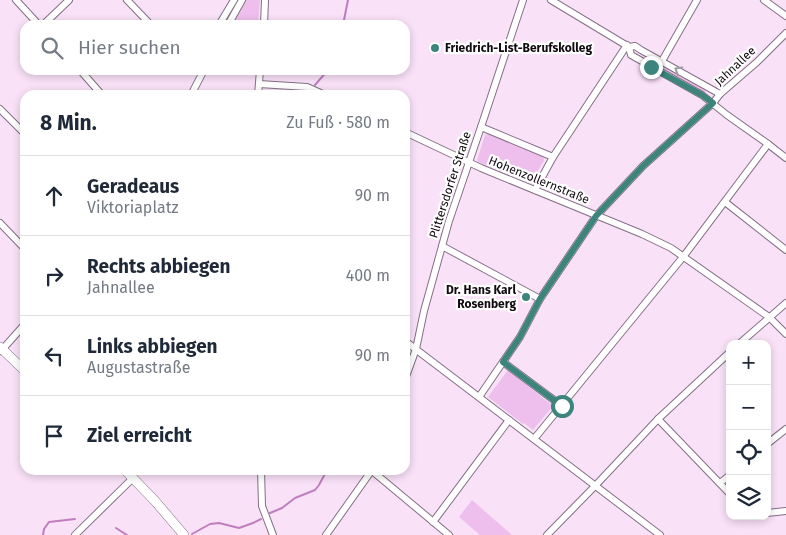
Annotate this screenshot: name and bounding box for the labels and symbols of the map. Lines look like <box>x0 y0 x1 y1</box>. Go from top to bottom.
place label: Friedrich-List-Berufskolleg <box>445 41 592 55</box>
marker: Friedrich-List-Berufskolleg <box>429 42 441 54</box>
street label: Jahnallee <box>712 44 758 88</box>
route end <box>640 56 663 79</box>
one-way arrow <box>675 66 684 76</box>
street label: Plittersdorfer Straße <box>426 130 474 240</box>
street label: Hohenzollernstraße <box>487 153 591 207</box>
place label: Dr. Hans Karl Rosenberg <box>446 283 516 311</box>
marker: Dr. Hans Karl Rosenberg <box>520 291 532 303</box>
route start <box>551 395 574 418</box>

